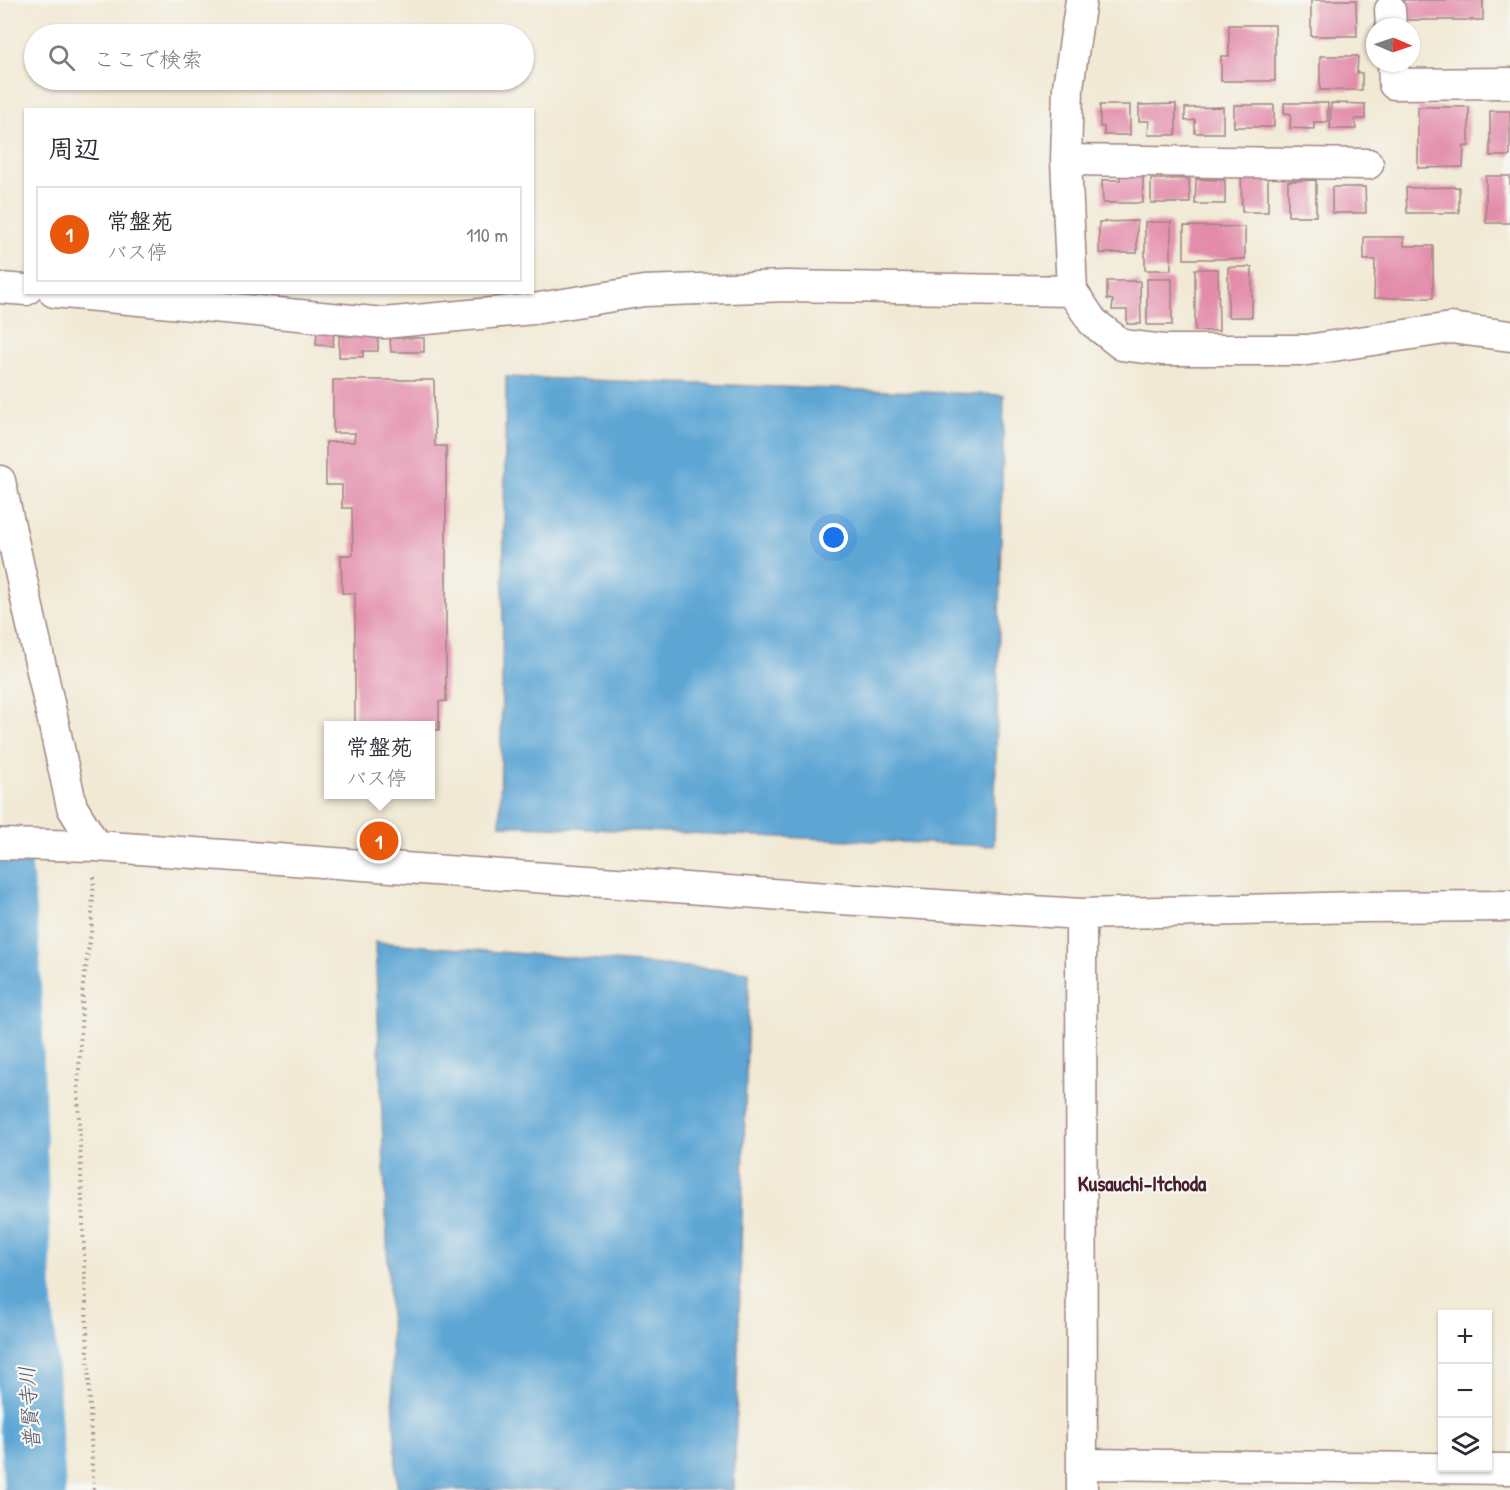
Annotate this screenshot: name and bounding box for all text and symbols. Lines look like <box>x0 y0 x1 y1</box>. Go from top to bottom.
north arrow <box>1366 18 1420 72</box>
search box <box>24 24 534 90</box>
icon: search <box>45 41 78 74</box>
text: ここで検索 <box>93 44 203 74</box>
text: 周辺 <box>48 131 100 166</box>
text: 常盤苑 <box>107 206 173 236</box>
text: 1 <box>66 221 73 248</box>
text: 110 m <box>466 221 508 248</box>
text: バス停 <box>107 238 167 265</box>
your location <box>819 523 848 552</box>
popup <box>324 721 435 799</box>
text: 常盤苑 <box>346 732 413 762</box>
text: バス停 <box>346 764 406 791</box>
pin: 1 <box>360 818 398 864</box>
district label: Kusauchi-Itchoda <box>1078 1169 1207 1198</box>
map controls <box>1438 1310 1492 1472</box>
button: + <box>1438 1310 1492 1364</box>
button: − <box>1438 1364 1492 1418</box>
water label: 普賢寺川 <box>12 1365 46 1451</box>
button: layers <box>1438 1418 1492 1472</box>

